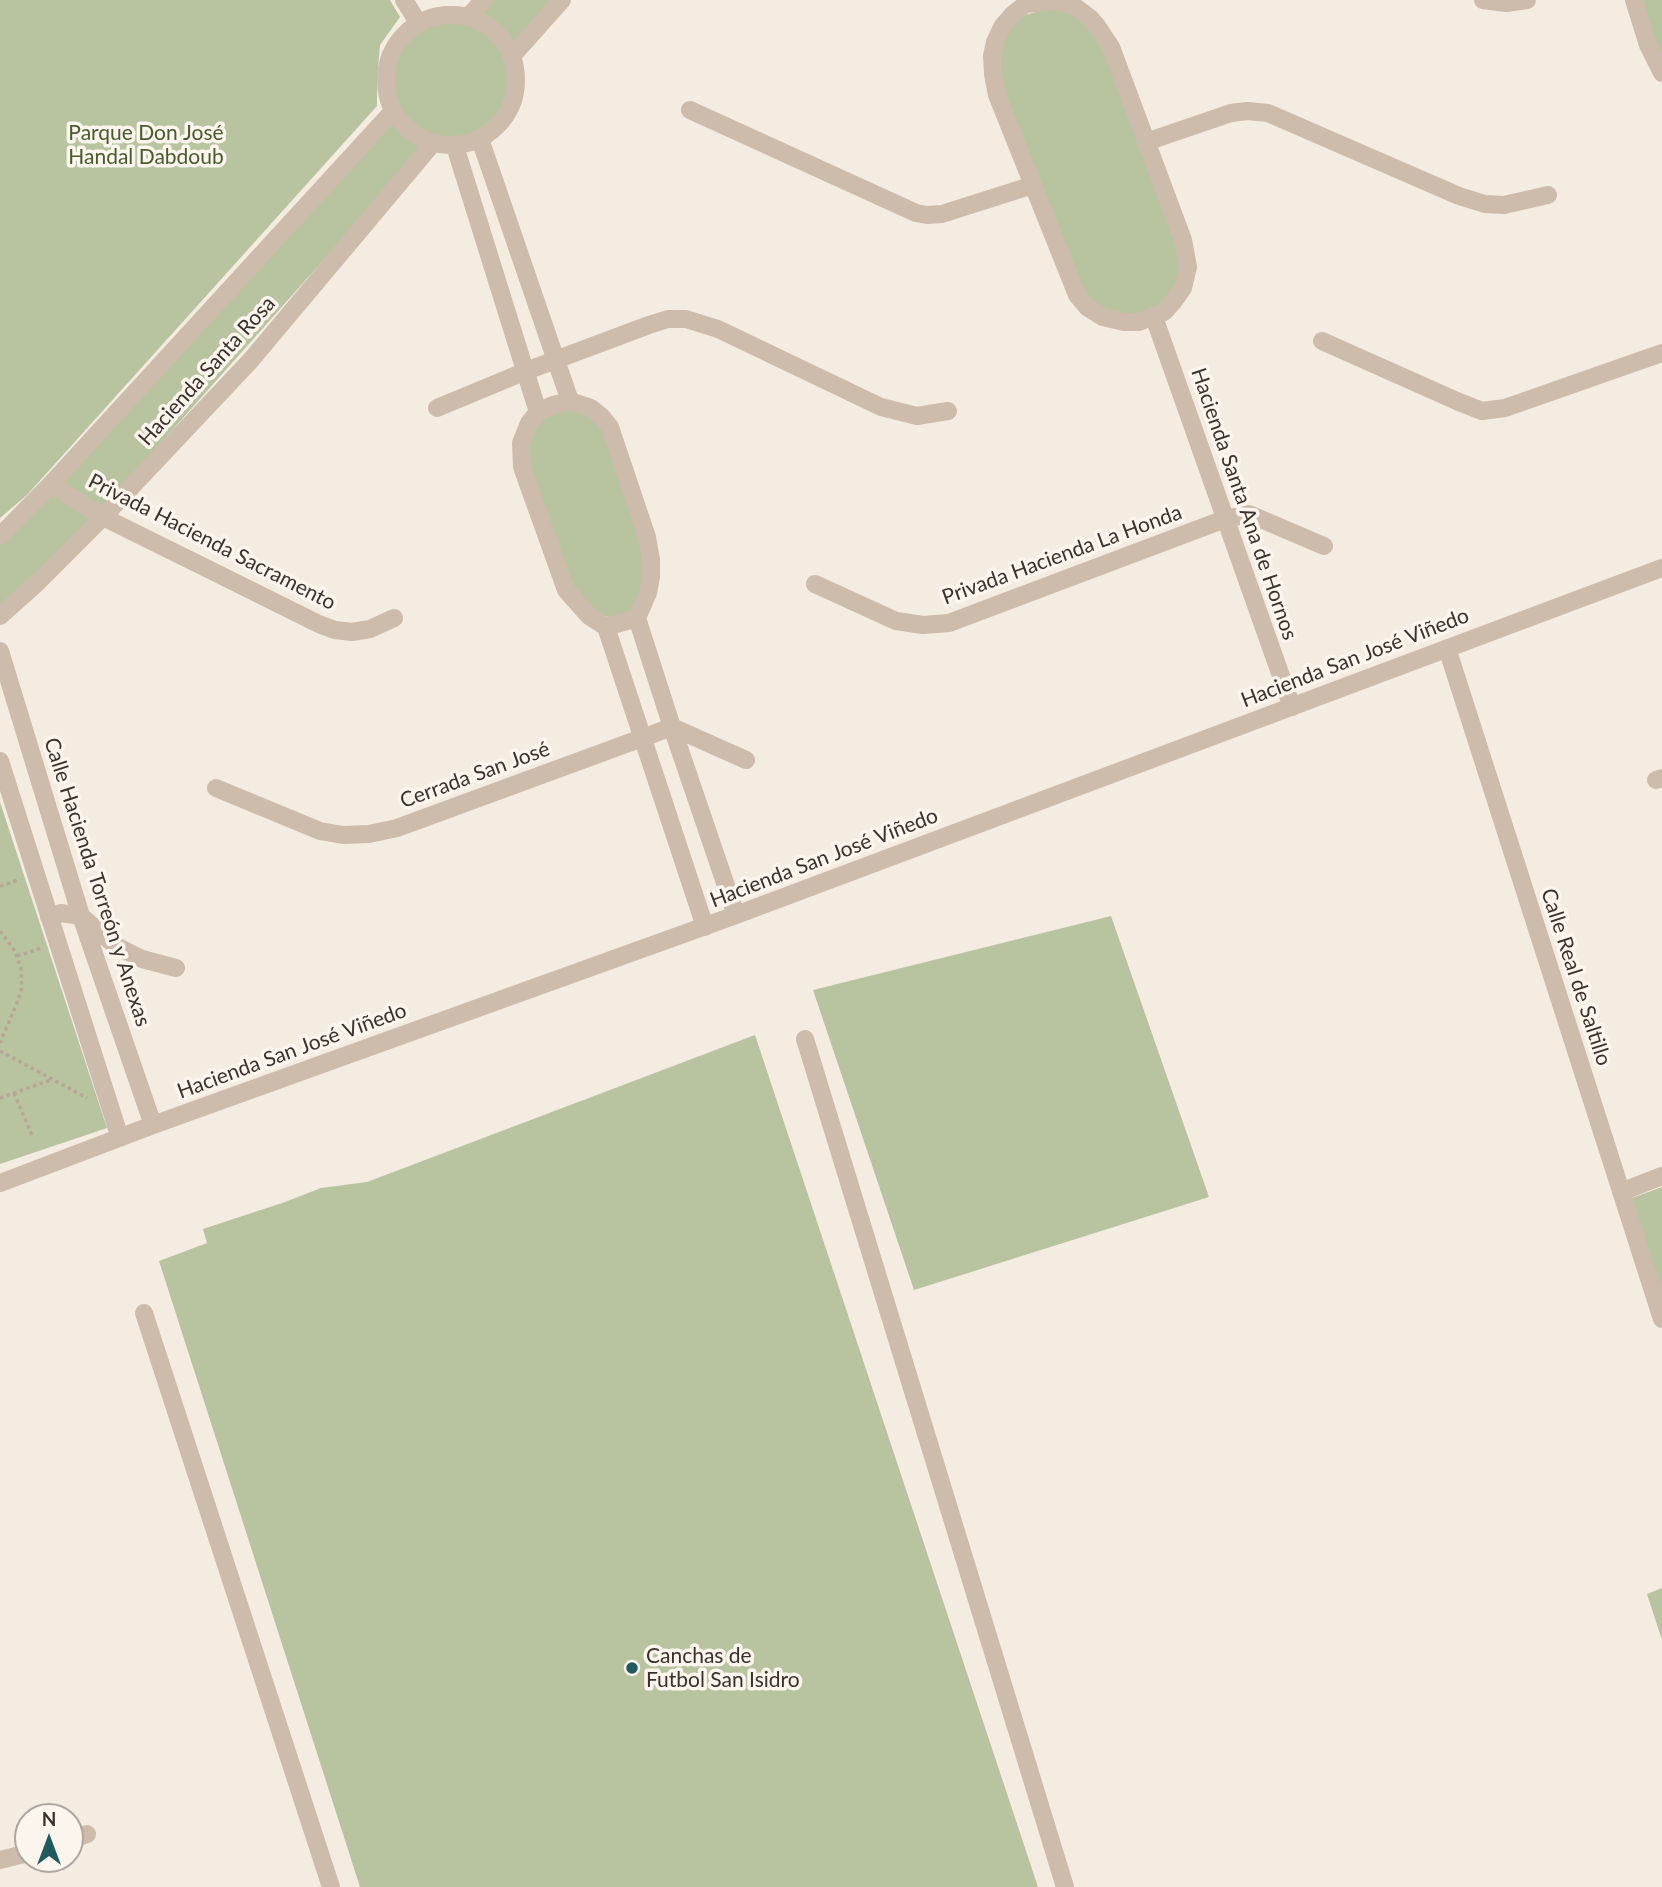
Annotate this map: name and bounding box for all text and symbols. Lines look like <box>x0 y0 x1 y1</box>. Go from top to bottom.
park label: Parque Don José Handal Dabdoub <box>68 120 224 170</box>
street label: Hacienda Santa Rosa <box>133 291 281 451</box>
street label: Hacienda Santa Ana de Hornos <box>1186 365 1302 643</box>
street label: Privada Hacienda Sacramento <box>84 469 340 615</box>
street label: Privada Hacienda La Honda <box>939 500 1185 610</box>
street label: Hacienda San José Viñedo <box>1237 603 1473 713</box>
street label: Calle Hacienda Torreón y Anexas <box>38 734 156 1030</box>
street label: Cerrada San José <box>397 736 553 814</box>
street label: Hacienda San José Viñedo <box>706 803 942 913</box>
street label: Calle Real de Saltillo <box>1535 885 1617 1069</box>
street label: Hacienda San José Viñedo <box>174 998 410 1104</box>
place label: Canchas de Futbol San Isidro <box>646 1643 800 1693</box>
marker: Canchas de Futbol San Isidro <box>624 1660 640 1676</box>
north arrow <box>14 1803 84 1873</box>
text: N <box>42 1807 56 1830</box>

